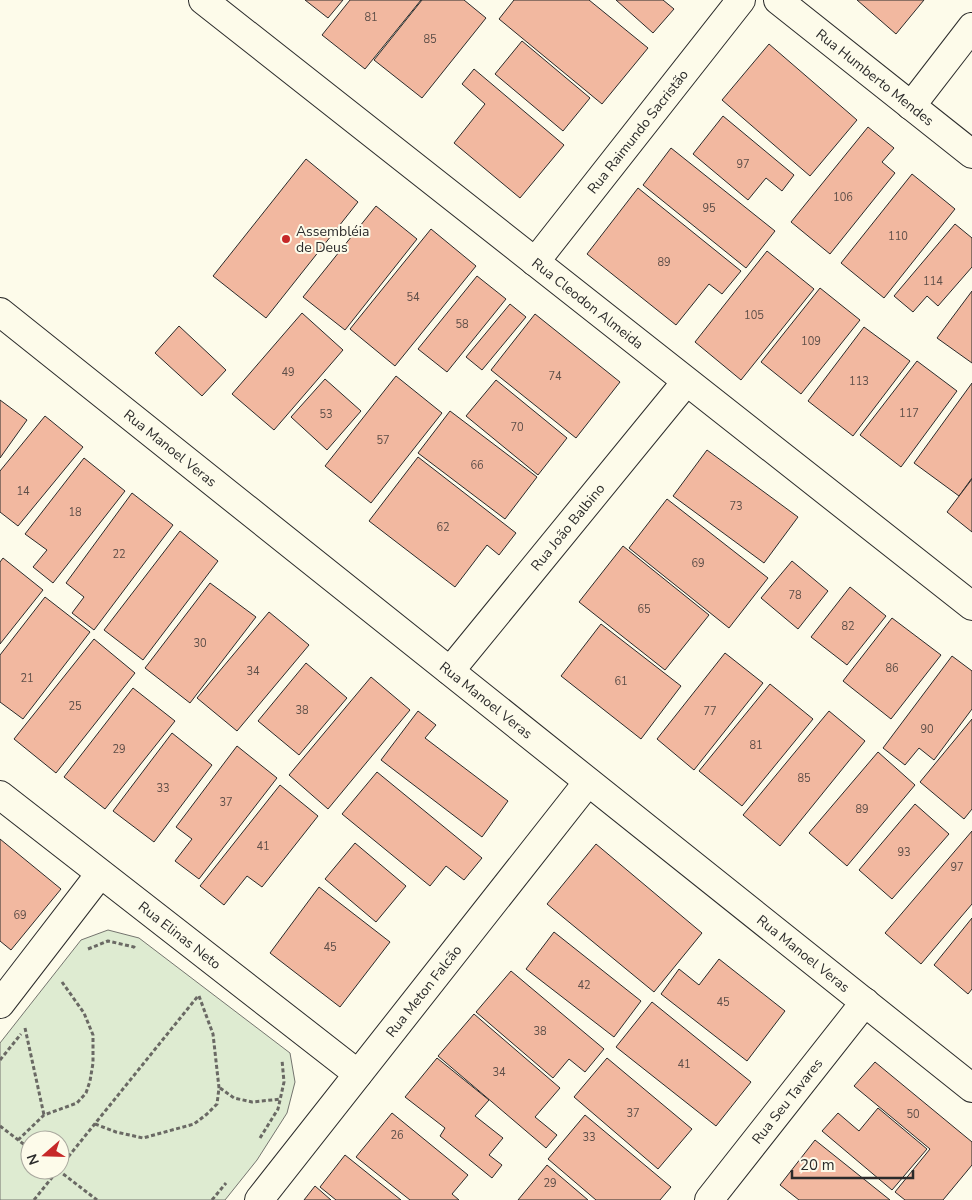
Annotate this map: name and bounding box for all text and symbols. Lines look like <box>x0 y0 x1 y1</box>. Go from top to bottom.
house number: 81 <box>364 10 378 25</box>
street label: Rua Humberto Mendes <box>812 25 938 130</box>
house number: 85 <box>423 32 437 47</box>
street label: Rua Raimundo Sacristão <box>583 66 693 198</box>
house number: 97 <box>736 157 750 172</box>
house number: 106 <box>833 190 853 205</box>
house number: 95 <box>702 201 716 216</box>
place label: Assembléia de Deus <box>296 222 369 257</box>
house number: 110 <box>888 229 908 244</box>
marker: Assembléia de Deus <box>280 233 292 245</box>
street label: Rua Cleodon Almeida <box>528 254 647 354</box>
house number: 89 <box>657 255 671 270</box>
house number: 114 <box>923 274 943 289</box>
house number: 54 <box>406 290 420 305</box>
house number: 105 <box>744 308 764 323</box>
house number: 58 <box>455 317 469 332</box>
house number: 109 <box>801 334 821 349</box>
house number: 49 <box>281 365 295 380</box>
house number: 74 <box>548 369 562 384</box>
house number: 113 <box>849 374 869 389</box>
street label: Rua Manoel Veras <box>120 405 221 492</box>
house number: 117 <box>899 406 919 421</box>
house number: 53 <box>319 407 333 422</box>
house number: 70 <box>510 420 524 435</box>
house number: 57 <box>376 433 390 448</box>
house number: 66 <box>470 458 484 473</box>
street label: Rua João Balbino <box>527 479 610 575</box>
house number: 14 <box>16 484 30 499</box>
house number: 73 <box>729 499 743 514</box>
house number: 18 <box>68 505 82 520</box>
house number: 62 <box>436 520 450 535</box>
house number: 22 <box>112 547 126 562</box>
house number: 69 <box>691 556 705 571</box>
house number: 78 <box>788 588 802 603</box>
house number: 65 <box>637 602 651 617</box>
house number: 82 <box>841 619 855 634</box>
house number: 30 <box>193 636 207 651</box>
street label: Rua Manoel Veras <box>435 657 536 744</box>
house number: 86 <box>885 661 899 676</box>
house number: 34 <box>246 664 260 679</box>
house number: 21 <box>20 671 34 686</box>
house number: 61 <box>614 674 628 689</box>
house number: 25 <box>68 699 82 714</box>
house number: 38 <box>295 703 309 718</box>
house number: 77 <box>703 704 717 719</box>
house number: 90 <box>920 722 934 737</box>
house number: 81 <box>749 738 763 753</box>
house number: 29 <box>112 742 126 757</box>
house number: 85 <box>797 771 811 786</box>
house number: 33 <box>156 781 170 796</box>
house number: 37 <box>219 795 233 810</box>
house number: 89 <box>855 802 869 817</box>
house number: 41 <box>256 839 270 854</box>
house number: 93 <box>897 845 911 860</box>
house number: 97 <box>950 860 964 875</box>
street label: Rua Elinas Neto <box>134 897 225 974</box>
house number: 69 <box>13 908 27 923</box>
street label: Rua Manoel Veras <box>753 911 854 997</box>
house number: 45 <box>323 940 337 955</box>
street label: Rua Meton Falcão <box>382 941 466 1041</box>
house number: 42 <box>577 978 591 993</box>
house number: 45 <box>716 995 730 1010</box>
house number: 38 <box>533 1024 547 1039</box>
street label: Rua Seu Tavares <box>748 1054 827 1148</box>
house number: 41 <box>677 1057 691 1072</box>
house number: 34 <box>492 1065 506 1080</box>
house number: 37 <box>626 1106 640 1121</box>
house number: 50 <box>906 1107 920 1122</box>
house number: 26 <box>390 1128 404 1143</box>
north arrow <box>20 1130 70 1180</box>
house number: 33 <box>582 1130 596 1145</box>
scale bar <box>792 1148 913 1180</box>
text: N <box>23 1151 44 1167</box>
text: 20 m <box>800 1155 835 1175</box>
house number: 29 <box>543 1176 557 1191</box>

